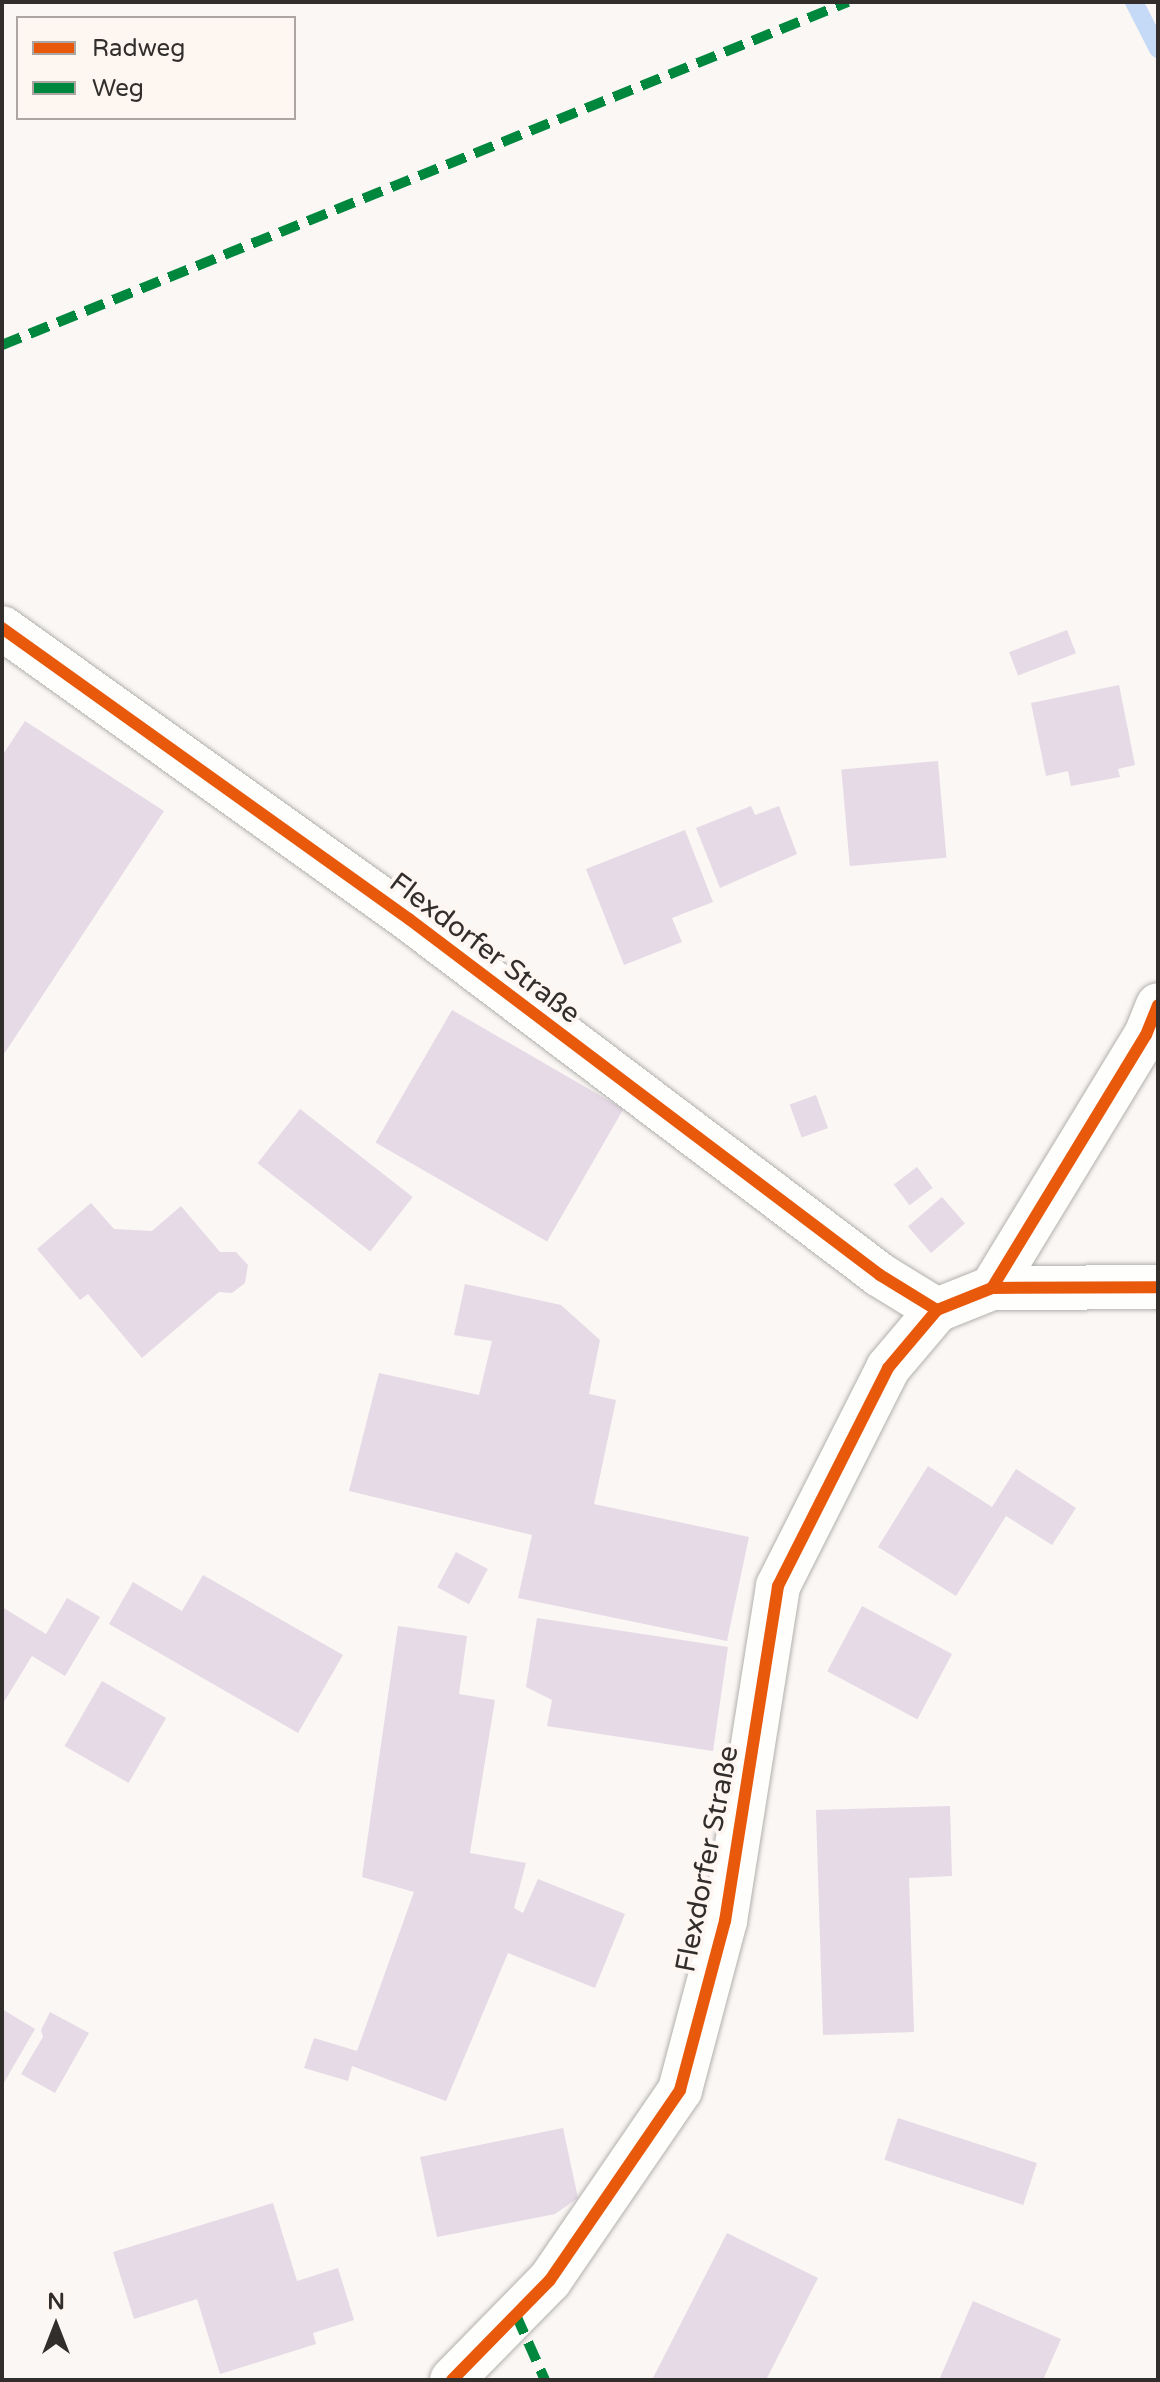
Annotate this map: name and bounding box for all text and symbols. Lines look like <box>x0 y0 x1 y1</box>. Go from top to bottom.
legend <box>16 16 296 120</box>
text: Radweg <box>92 34 185 63</box>
text: Weg <box>92 74 144 103</box>
street label: Flexdorfer Straße <box>383 865 587 1031</box>
street label: Flexdorfer Straße <box>669 1743 745 1975</box>
north arrow <box>16 2286 96 2366</box>
text: N <box>47 2289 65 2315</box>

